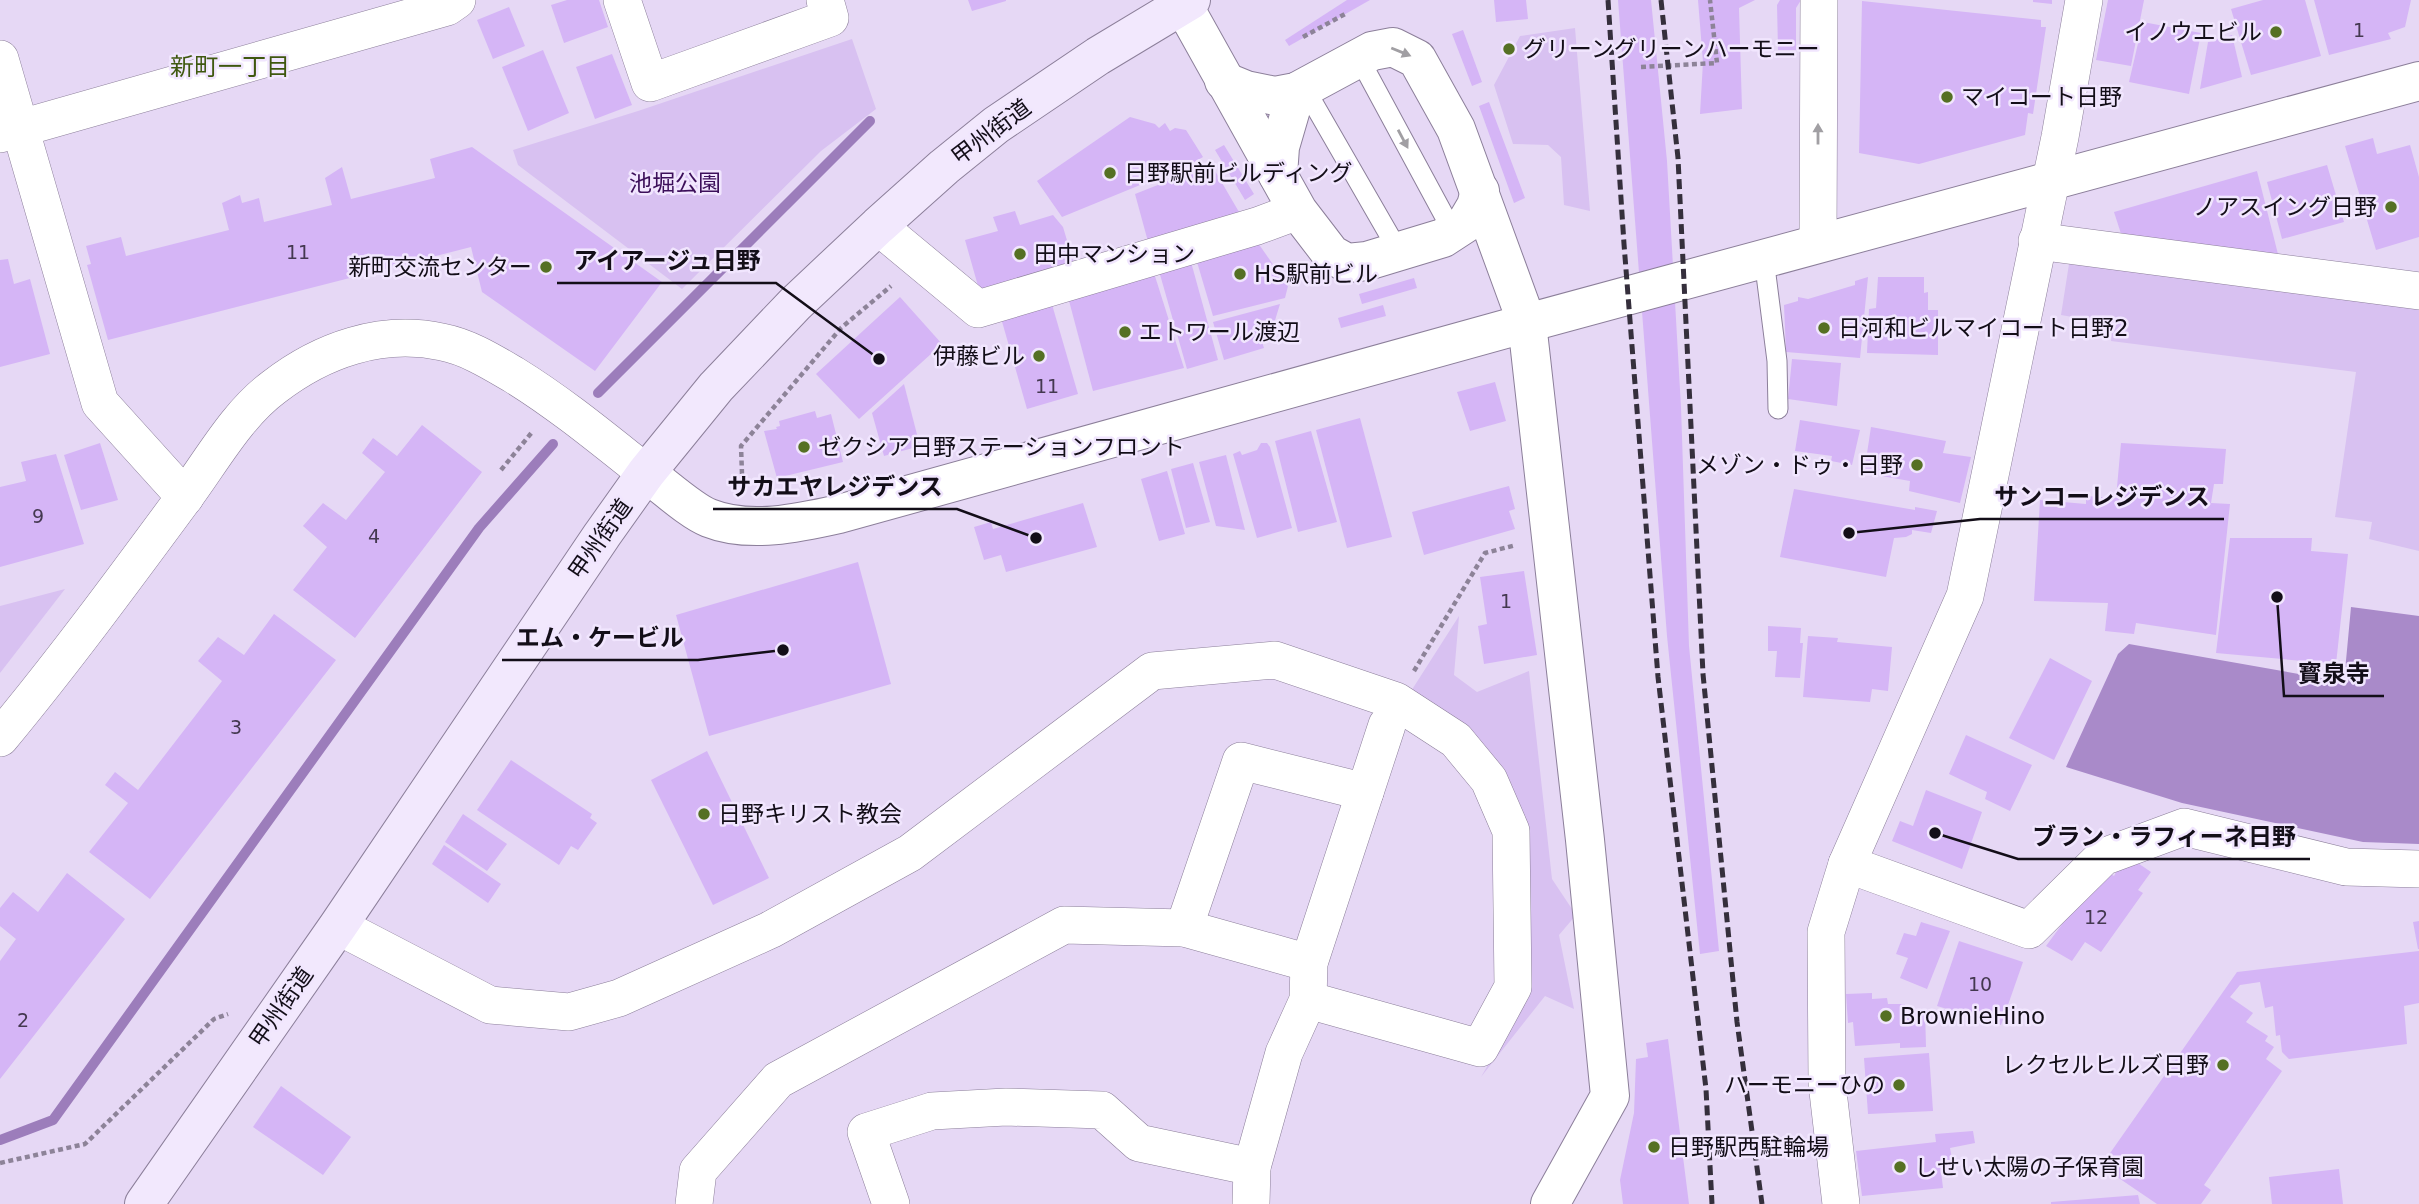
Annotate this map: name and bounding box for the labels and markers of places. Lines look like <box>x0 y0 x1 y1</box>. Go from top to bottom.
place label: イノウエビル <box>2124 19 2262 45</box>
marker: イノウエビル <box>2268 24 2284 40</box>
place label: グリーングリーンハーモニー <box>1523 36 1820 62</box>
marker: グリーングリーンハーモニー <box>1501 41 1517 57</box>
place label: マイコート日野 <box>1961 84 2122 110</box>
marker: マイコート日野 <box>1939 89 1955 105</box>
place label: 日野駅前ビルディング <box>1124 160 1352 186</box>
marker: 日野駅前ビルディング <box>1102 165 1118 181</box>
place label: ノアスイング日野 <box>2193 194 2377 220</box>
marker: ノアスイング日野 <box>2383 199 2399 215</box>
callout: アイアージュ日野 <box>557 238 776 283</box>
place label: 田中マンション <box>1034 241 1195 267</box>
marker: 田中マンション <box>1012 246 1028 262</box>
place label: 新町交流センター <box>348 254 532 280</box>
marker: 新町交流センター <box>538 259 554 275</box>
place label: HS駅前ビル <box>1254 261 1378 287</box>
marker: HS駅前ビル <box>1232 266 1248 282</box>
place label: 日河和ビルマイコート日野2 <box>1838 315 2129 341</box>
place label: エトワール渡辺 <box>1139 319 1300 345</box>
marker: 日河和ビルマイコート日野2 <box>1816 320 1832 336</box>
marker: エトワール渡辺 <box>1117 324 1133 340</box>
place label: 伊藤ビル <box>933 343 1025 369</box>
marker: 伊藤ビル <box>1031 348 1047 364</box>
place label: ゼクシア日野ステーションフロント <box>818 434 1185 460</box>
marker: ゼクシア日野ステーションフロント <box>796 439 812 455</box>
place label: メゾン・ドゥ・日野 <box>1696 452 1903 478</box>
marker: メゾン・ドゥ・日野 <box>1909 457 1925 473</box>
callout: サカエヤレジデンス <box>713 464 957 509</box>
callout: サンコーレジデンス <box>1980 474 2224 519</box>
callout: エム・ケービル <box>502 615 698 660</box>
callout: 寳泉寺 <box>2284 651 2384 696</box>
place label: 日野キリスト教会 <box>718 801 902 827</box>
marker: 日野キリスト教会 <box>696 806 712 822</box>
callout: ブラン・ラフィーネ日野 <box>2018 814 2310 859</box>
place label: BrownieHino <box>1900 1003 2045 1029</box>
marker: BrownieHino <box>1878 1008 1894 1024</box>
place label: レクセルヒルズ日野 <box>2002 1052 2209 1078</box>
marker: レクセルヒルズ日野 <box>2215 1057 2231 1073</box>
place label: ハーモニーひの <box>1724 1072 1885 1098</box>
marker: ハーモニーひの <box>1891 1077 1907 1093</box>
place label: 日野駅西駐輪場 <box>1668 1134 1829 1160</box>
marker: 日野駅西駐輪場 <box>1646 1139 1662 1155</box>
place label: しせい太陽の子保育園 <box>1914 1154 2144 1180</box>
marker: しせい太陽の子保育園 <box>1892 1159 1908 1175</box>

